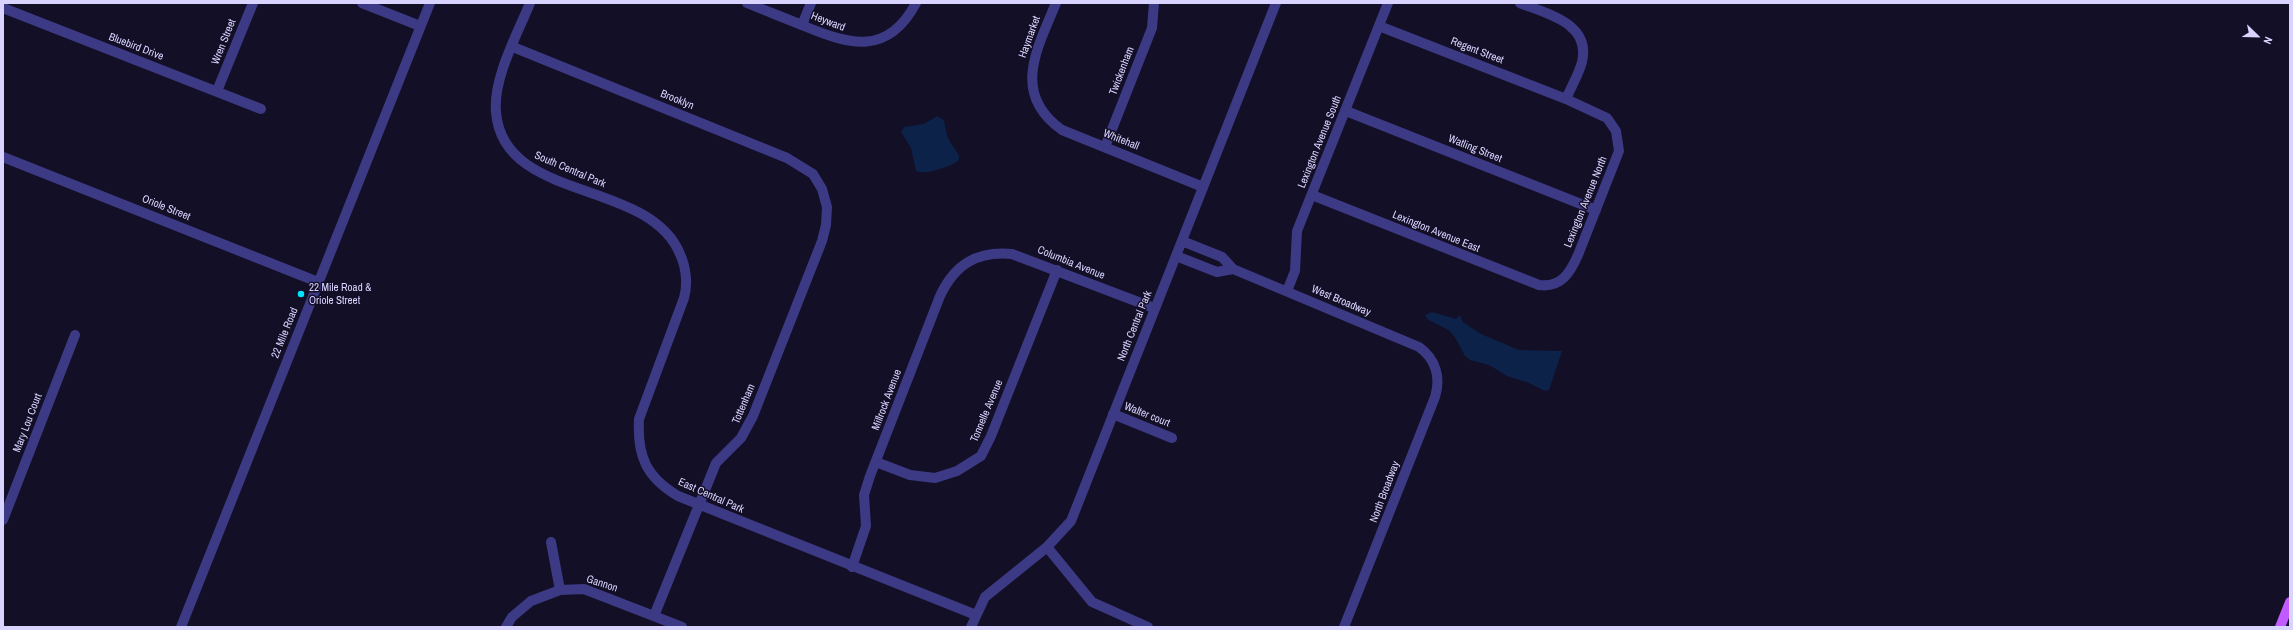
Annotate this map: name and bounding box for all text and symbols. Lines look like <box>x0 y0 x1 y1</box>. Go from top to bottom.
street label: Heyward <box>809 9 847 35</box>
street label: Haymarket <box>1016 14 1044 60</box>
north arrow <box>2237 16 2277 56</box>
street label: Wren Street <box>209 17 239 67</box>
street label: Bluebird Drive <box>107 31 165 63</box>
street label: Regent Street <box>1449 35 1505 67</box>
text: N <box>2260 35 2276 46</box>
street label: Twickenham <box>1107 45 1137 97</box>
street label: Brooklyn <box>658 87 696 113</box>
street label: Lexington Avenue South <box>1295 94 1345 190</box>
street label: Whitehall <box>1101 127 1141 153</box>
street label: Watling Street <box>1446 132 1504 166</box>
street label: South Central Park <box>532 149 608 191</box>
street label: Lexington Avenue North <box>1562 154 1610 250</box>
street label: Oriole Street <box>140 192 192 224</box>
street label: Lexington Avenue East <box>1390 208 1482 256</box>
street label: Columbia Avenue <box>1035 243 1107 283</box>
place label: 22 Mile Road & Oriole Street <box>309 281 371 307</box>
street label: West Broadway <box>1309 283 1373 319</box>
marker: 22 Mile Road & Oriole Street <box>296 289 306 299</box>
street label: North Central Park <box>1115 289 1155 363</box>
street label: 22 Mile Road <box>269 306 301 360</box>
street label: Millrock Avenue <box>869 368 905 432</box>
street label: Tonnelle Avenue <box>968 378 1006 444</box>
street label: Tottenham <box>730 382 758 426</box>
street label: Mary Lou Court <box>11 392 45 454</box>
street label: Walter court <box>1122 400 1172 430</box>
street label: North Broadway <box>1367 459 1403 525</box>
street label: East Central Park <box>676 476 746 516</box>
street label: Gannon <box>585 573 619 595</box>

